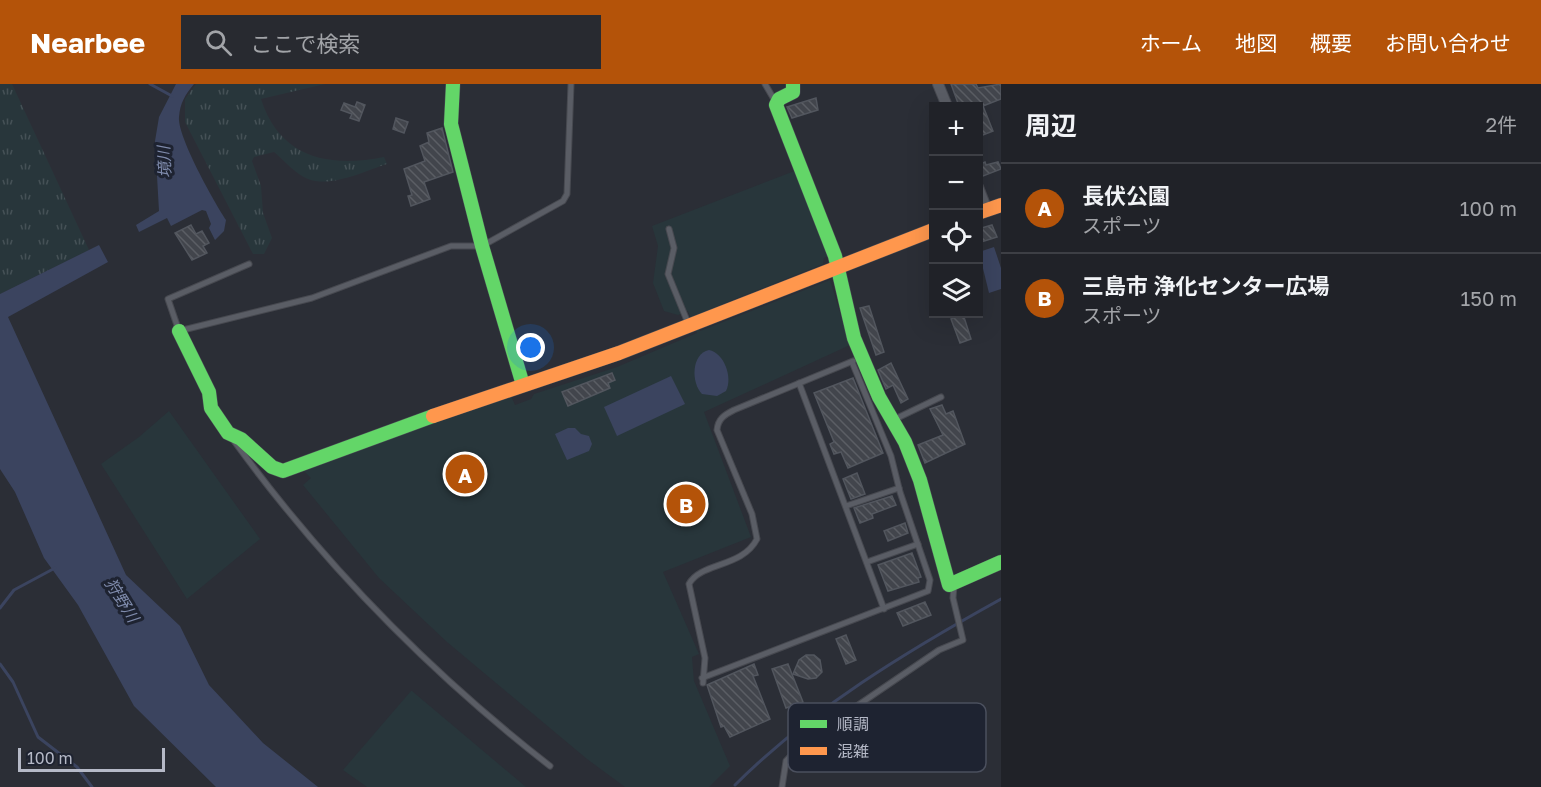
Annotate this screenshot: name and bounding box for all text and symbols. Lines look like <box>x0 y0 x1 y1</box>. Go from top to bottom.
search box <box>181 15 601 69</box>
text: Nearbee <box>30 26 145 59</box>
icon: search <box>202 26 235 59</box>
text: ここで検索 <box>250 30 360 57</box>
text: ホーム <box>1140 30 1202 56</box>
text: 地図 <box>1235 30 1277 56</box>
text: 概要 <box>1310 30 1352 56</box>
text: お問い合わせ <box>1385 30 1511 56</box>
map controls <box>929 102 983 318</box>
button: + <box>929 102 983 156</box>
text: 周辺 <box>1025 110 1077 141</box>
text: 2件 <box>1485 112 1517 136</box>
water label: 境川 <box>153 144 175 179</box>
button: − <box>929 156 983 210</box>
text: 長伏公園 <box>1082 182 1170 209</box>
text: A <box>1037 196 1052 220</box>
text: 100 m <box>1460 196 1517 220</box>
button: locate <box>929 210 983 264</box>
text: スポーツ <box>1082 213 1162 237</box>
button: layers <box>929 264 983 318</box>
text: 三島市 浄化センター広場 <box>1082 272 1330 299</box>
text: B <box>1037 286 1052 310</box>
text: 150 m <box>1461 286 1517 310</box>
text: スポーツ <box>1082 303 1162 327</box>
your location <box>516 333 545 362</box>
pin: A <box>446 452 484 496</box>
pin: B <box>666 482 706 526</box>
water label: 狩野川 <box>101 574 144 627</box>
legend <box>788 703 986 772</box>
text: 順調 <box>837 714 869 734</box>
text: 混雑 <box>837 741 869 761</box>
scale bar <box>18 745 165 772</box>
text: 100 m <box>27 748 73 768</box>

